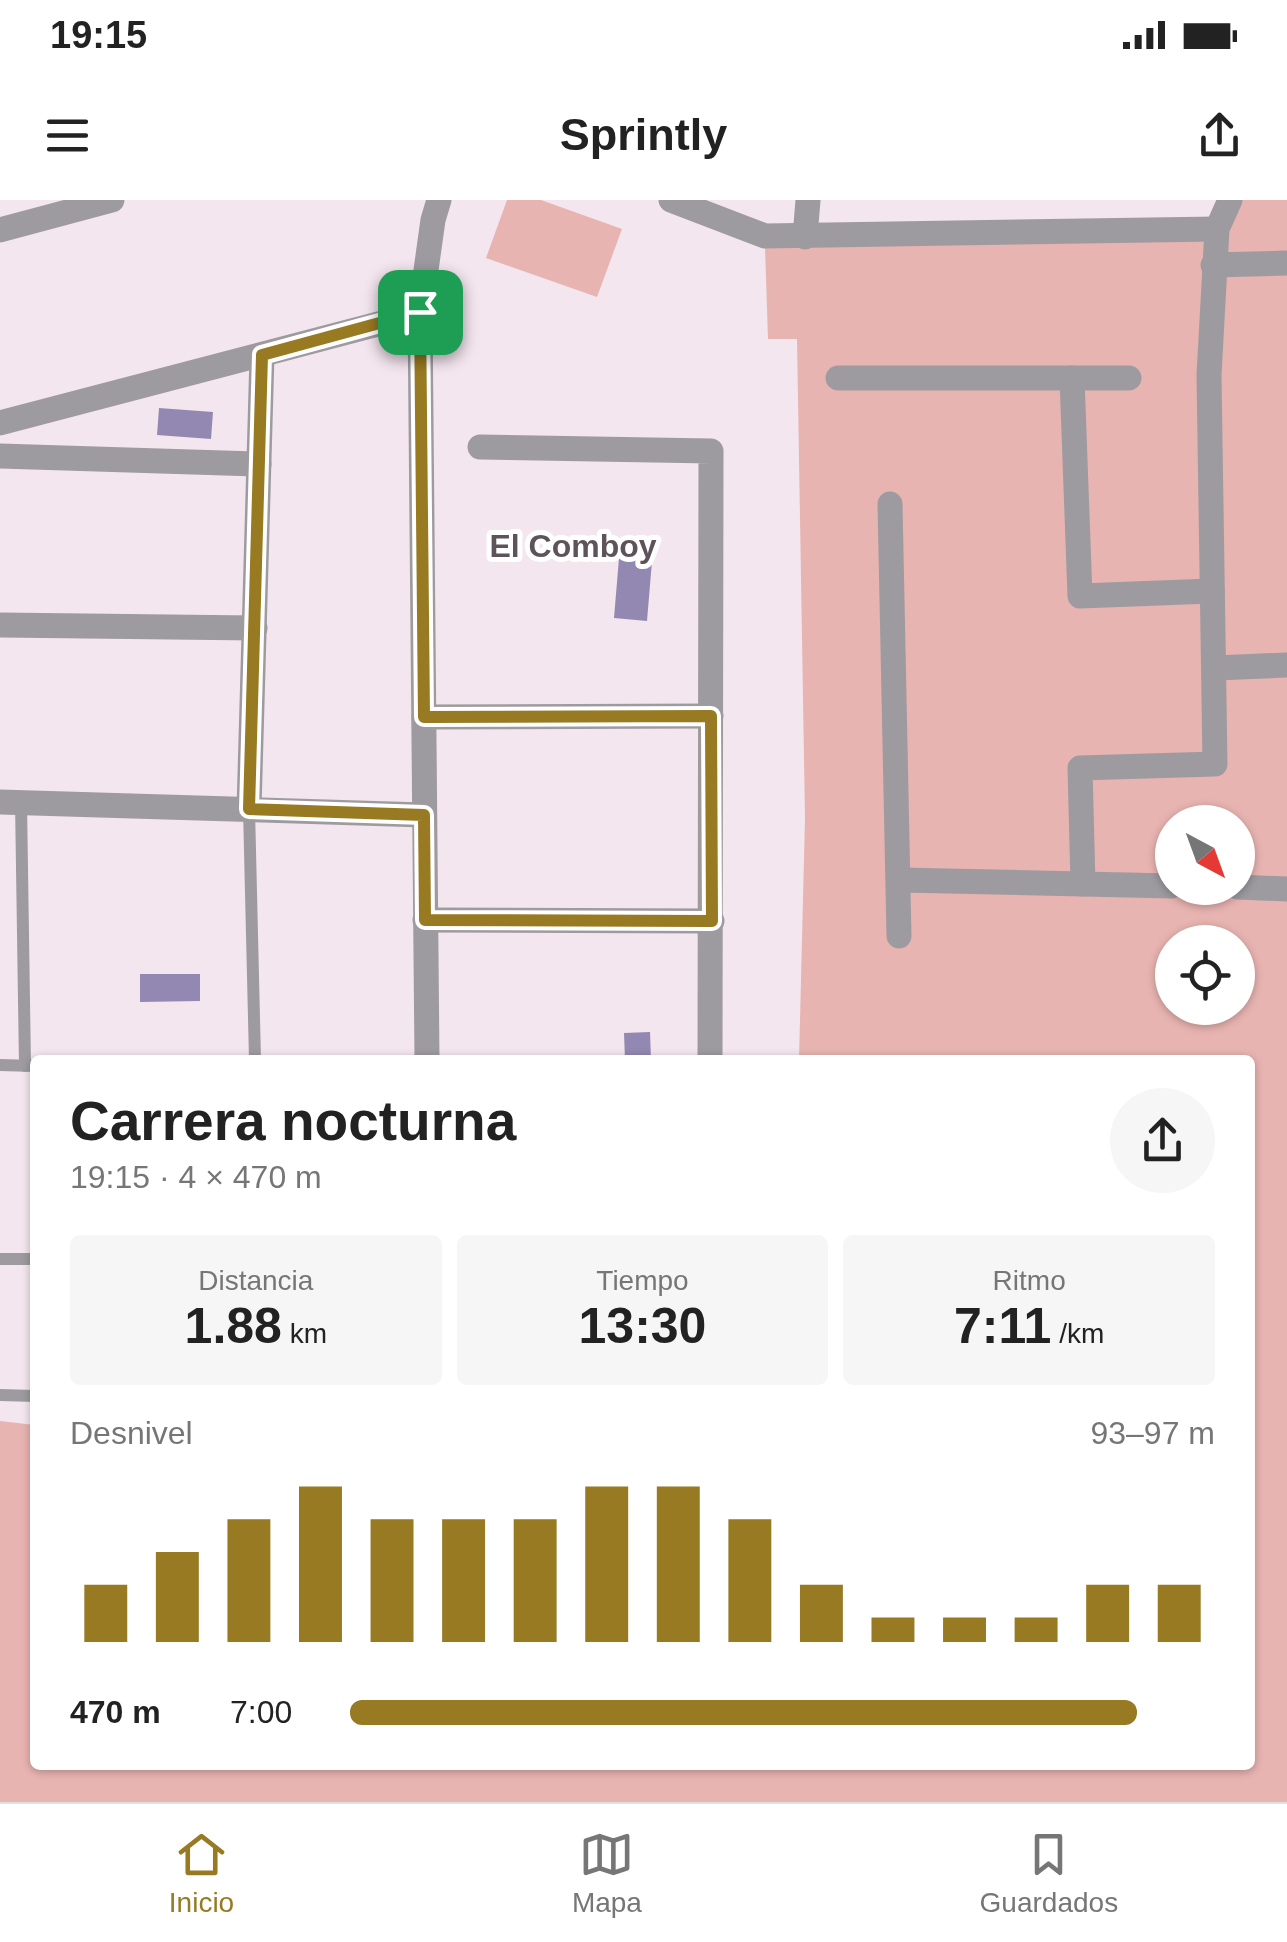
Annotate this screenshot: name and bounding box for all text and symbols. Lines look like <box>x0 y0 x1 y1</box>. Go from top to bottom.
text: 19:15 <box>50 14 147 56</box>
icon: menu <box>40 108 95 163</box>
icon: share <box>1192 108 1247 163</box>
text: Sprintly <box>560 109 727 160</box>
pin <box>378 270 463 355</box>
icon: arrive <box>393 285 448 340</box>
district label: El Comboy <box>489 528 657 564</box>
north arrow <box>1155 805 1255 905</box>
map controls <box>1155 805 1255 1025</box>
button: locate <box>1155 925 1255 1025</box>
button: share <box>1110 1088 1215 1193</box>
text: Carrera nocturna <box>70 1090 516 1152</box>
text: 19:15 · 4 × 470 m <box>70 1159 322 1195</box>
text: Distancia <box>198 1265 313 1296</box>
text: Tiempo <box>596 1265 689 1296</box>
text: Ritmo <box>993 1265 1066 1296</box>
text: 1.88 <box>185 1298 282 1354</box>
text: 13:30 <box>579 1298 706 1354</box>
text: 7:11 <box>954 1298 1051 1354</box>
text: km <box>282 1318 327 1349</box>
text: /km <box>1051 1318 1104 1349</box>
text: Desnivel <box>70 1415 193 1451</box>
text: 93–97 m <box>1090 1415 1215 1451</box>
text: 470 m <box>70 1694 161 1730</box>
text: 7:00 <box>230 1694 292 1730</box>
tab: Inicio <box>169 1827 234 1919</box>
tab: Mapa <box>572 1827 642 1919</box>
tab: Guardados <box>980 1827 1118 1919</box>

